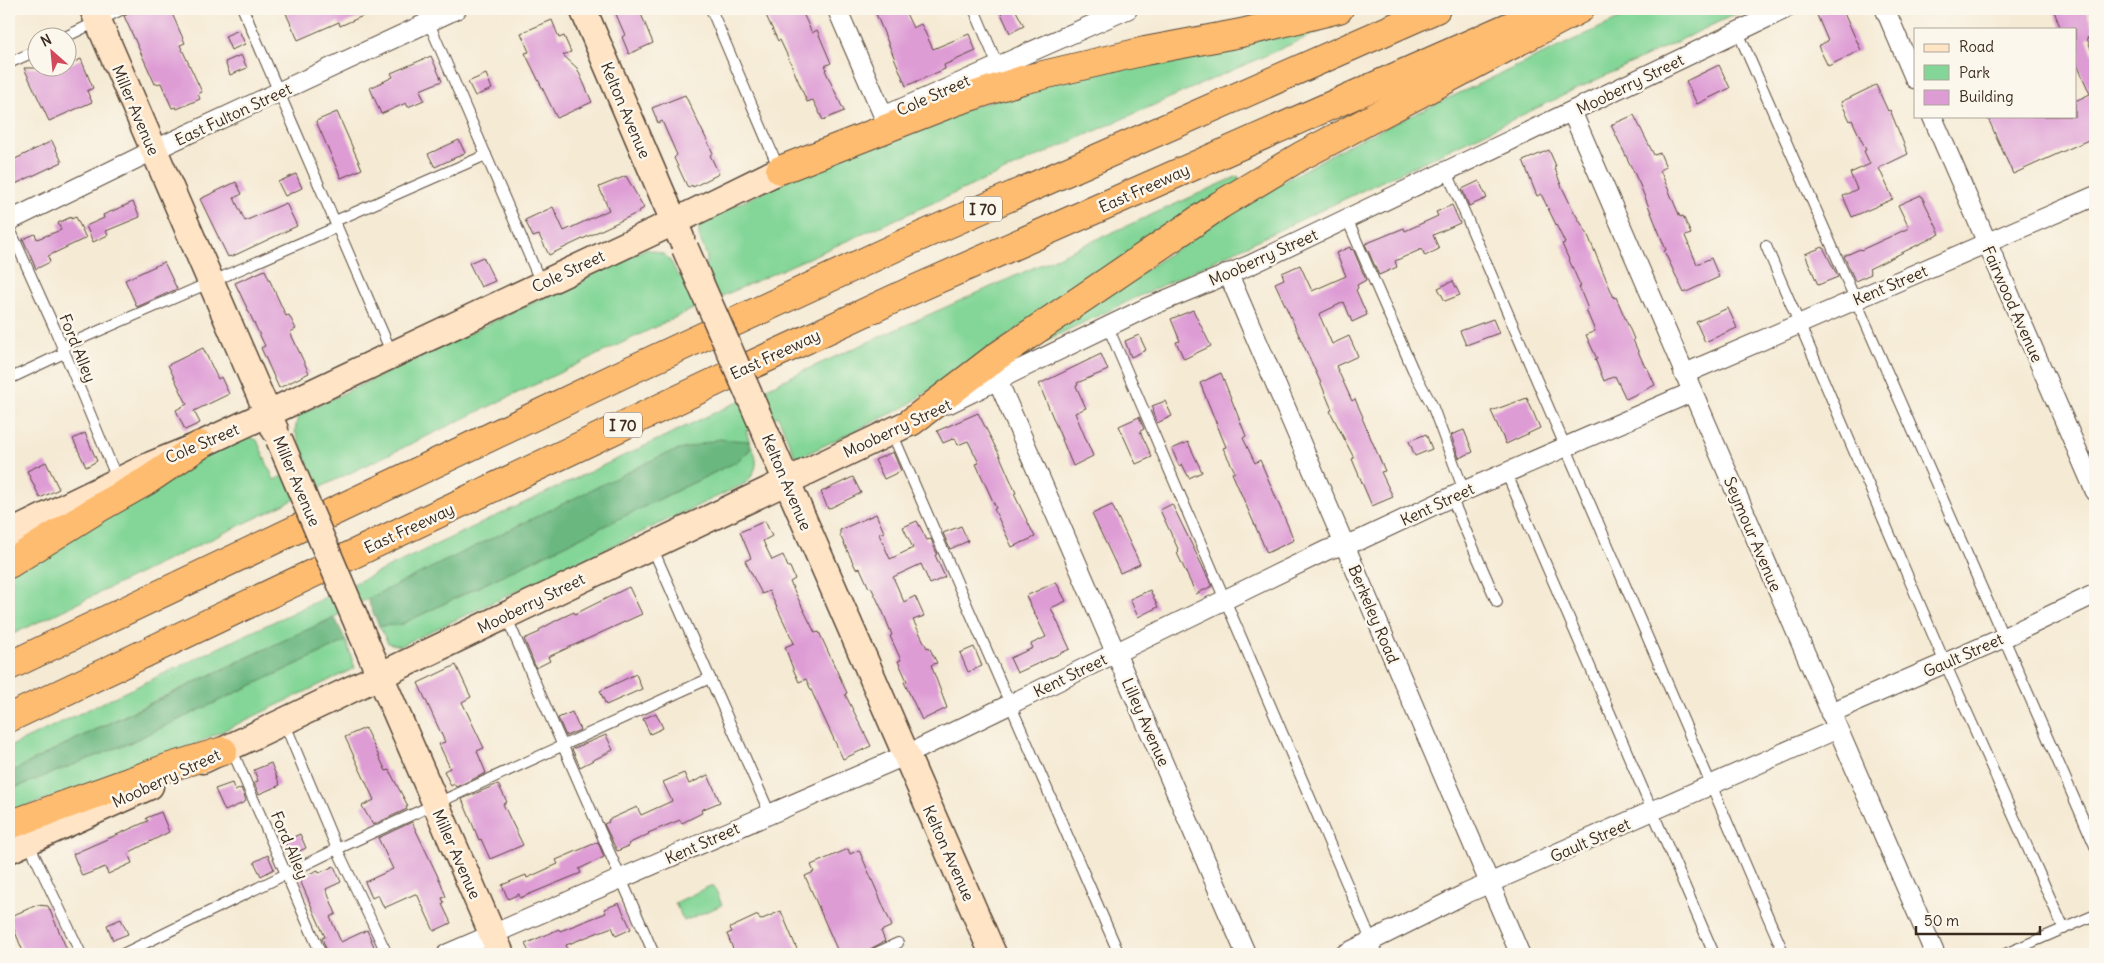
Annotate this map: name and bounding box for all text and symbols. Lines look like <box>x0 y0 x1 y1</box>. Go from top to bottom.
north arrow <box>28 28 78 78</box>
legend <box>1914 28 2076 118</box>
text: N <box>38 30 54 51</box>
text: Road <box>1959 37 1994 56</box>
street label: Mooberry Street <box>1573 49 1687 119</box>
street label: Kelton Avenue <box>597 59 655 161</box>
street label: Miller Avenue <box>108 62 164 158</box>
text: Park <box>1959 63 1990 82</box>
street label: Cole Street <box>893 70 973 120</box>
street label: East Fulton Street <box>172 78 295 150</box>
text: Building <box>1959 87 2014 106</box>
street label: East Freeway <box>1096 159 1192 217</box>
road number: I 70 <box>964 196 1002 222</box>
street label: Mooberry Street <box>1206 224 1321 290</box>
street label: Fairwood Avenue <box>1978 243 2048 365</box>
street label: Cole Street <box>528 245 608 297</box>
street label: Kent Street <box>1850 260 1931 310</box>
street label: Ford Alley <box>55 311 101 385</box>
street label: East Freeway <box>727 324 823 384</box>
street label: Mooberry Street <box>840 394 955 462</box>
road number: I 70 <box>604 412 642 438</box>
street label: Cole Street <box>162 418 242 467</box>
street label: Kelton Avenue <box>758 431 816 533</box>
street label: Miller Avenue <box>269 433 325 529</box>
street label: Seymour Avenue <box>1720 474 1786 594</box>
street label: Kent Street <box>1397 478 1478 530</box>
street label: East Freeway <box>361 498 457 558</box>
street label: Berkeley Road <box>1344 562 1404 666</box>
street label: Mooberry Street <box>474 568 588 638</box>
street label: Gault Street <box>1920 628 2007 682</box>
street label: Kent Street <box>1030 648 1110 701</box>
street label: Lilley Avenue <box>1118 675 1174 769</box>
street label: Mooberry Street <box>109 744 224 812</box>
street label: Kelton Avenue <box>919 802 979 904</box>
street label: Miller Avenue <box>428 806 486 902</box>
street label: Ford Alley <box>267 808 313 882</box>
street label: Gault Street <box>1547 813 1634 867</box>
street label: Kent Street <box>662 818 743 868</box>
scale bar <box>1916 903 2040 935</box>
text: 50 m <box>1924 911 1959 930</box>

